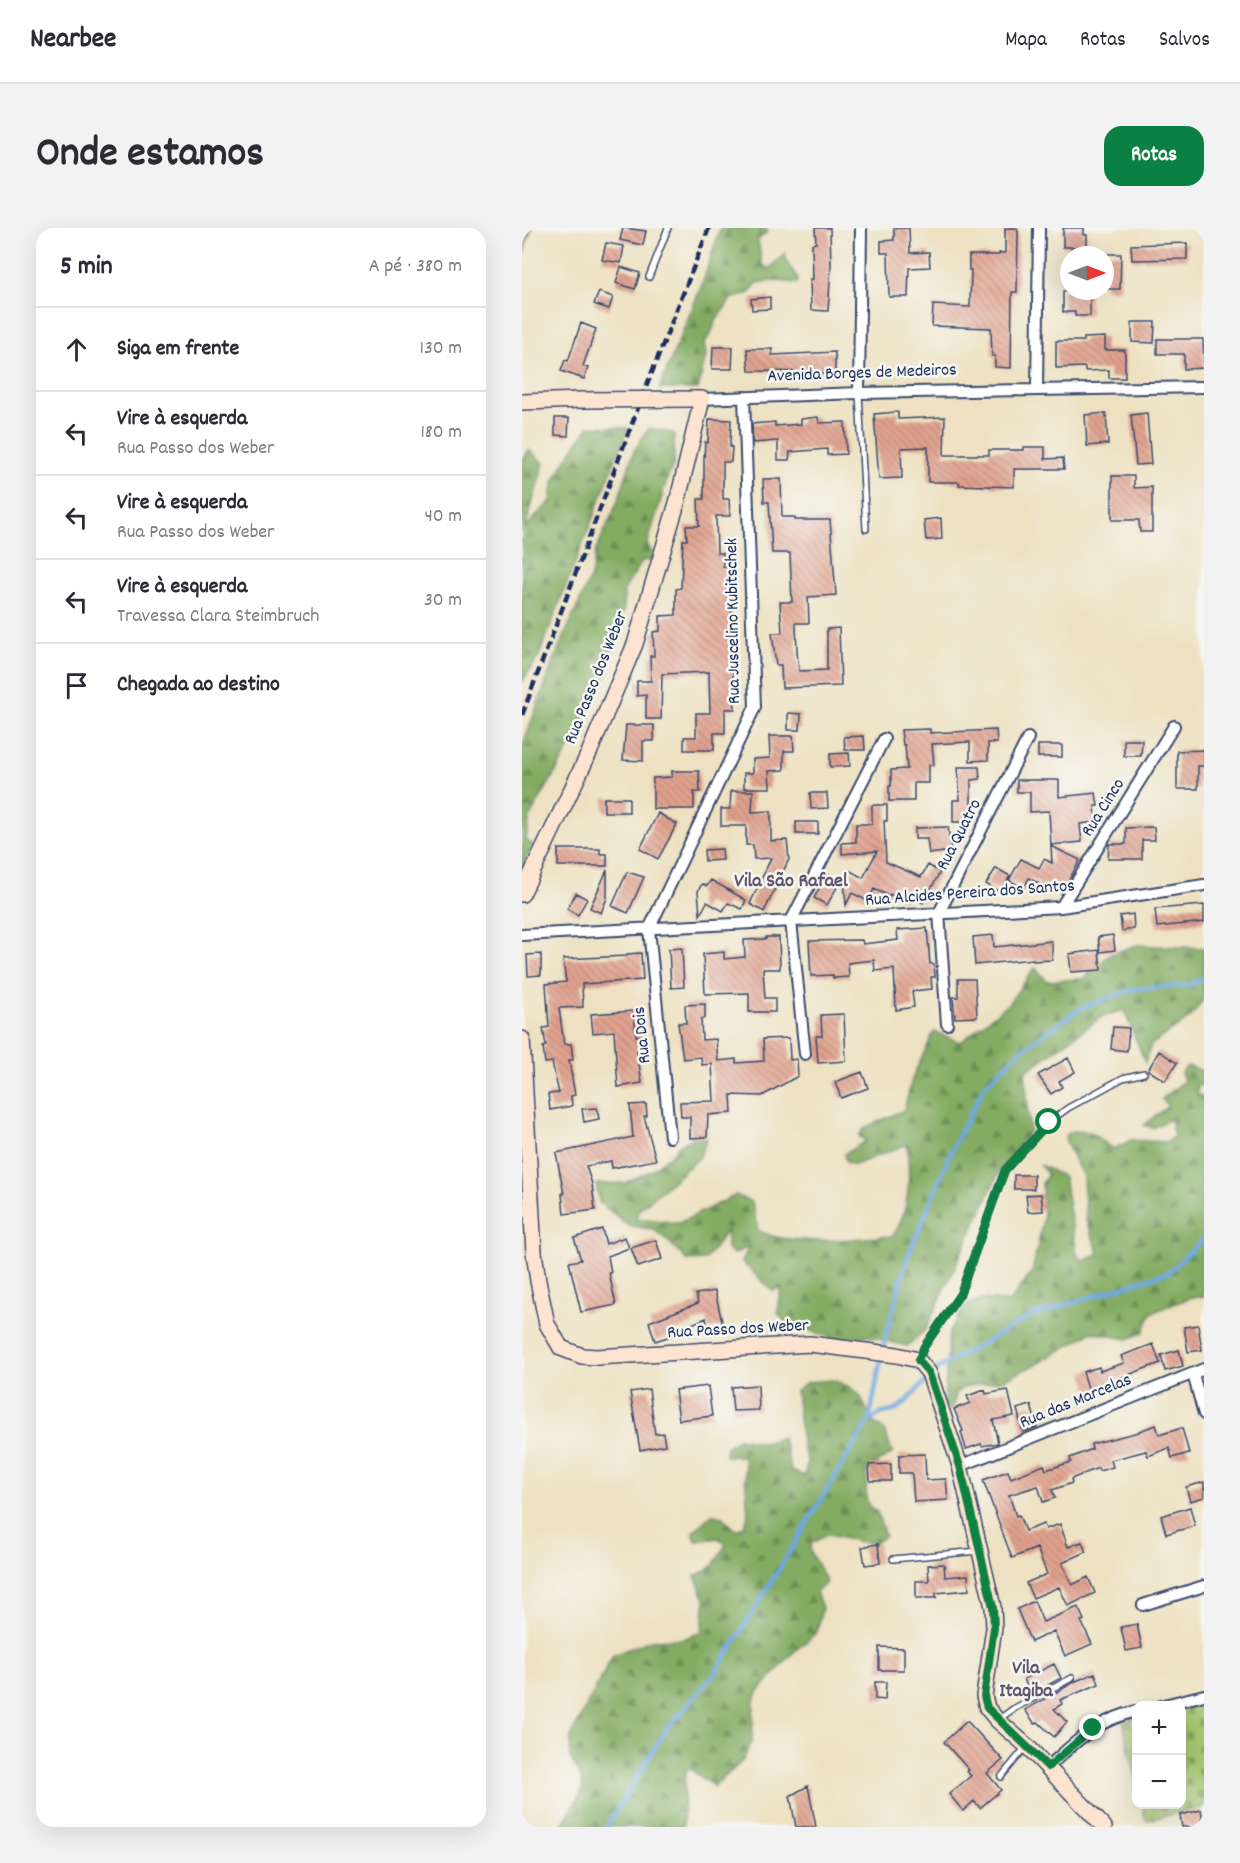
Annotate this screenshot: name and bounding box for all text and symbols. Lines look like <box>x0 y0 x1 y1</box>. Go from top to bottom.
text: Nearbee <box>30 21 116 61</box>
text: Mapa <box>1005 26 1047 56</box>
text: Rotas <box>1080 26 1126 56</box>
text: Salvos <box>1159 26 1210 56</box>
text: Onde estamos <box>36 126 264 186</box>
button: Rotas <box>1104 126 1204 186</box>
north arrow <box>1060 246 1114 300</box>
text: 5 min <box>60 249 113 286</box>
text: A pé · 380 m <box>369 253 462 281</box>
icon: ahead <box>60 333 93 366</box>
text: Siga em frente <box>117 334 239 365</box>
text: 130 m <box>420 335 462 363</box>
street label: Avenida Borges de Medeiros <box>767 358 957 390</box>
text: Vire à esquerda <box>117 404 247 435</box>
icon: left <box>60 417 93 450</box>
text: 180 m <box>420 419 462 447</box>
text: Rua Passo dos Weber <box>117 435 275 463</box>
text: Vire à esquerda <box>117 488 247 519</box>
icon: left <box>60 501 93 534</box>
text: 40 m <box>424 503 462 531</box>
text: Rua Passo dos Weber <box>117 519 275 547</box>
street label: Rua Juscelino Kubitschek <box>720 538 748 704</box>
text: Vire à esquerda <box>117 572 247 603</box>
icon: left <box>60 585 93 618</box>
text: 30 m <box>424 587 462 615</box>
text: Travessa Clara Steimbruch <box>117 603 319 631</box>
street label: Rua Passo dos Weber <box>559 607 635 748</box>
icon: arrive <box>60 669 93 702</box>
text: Chegada ao destino <box>117 670 280 701</box>
street label: Rua Cinco <box>1076 774 1132 842</box>
street label: Rua Quatro <box>931 795 989 875</box>
district label: Vila São Rafael <box>734 868 848 896</box>
street label: Rua Alcides Pereira dos Santos <box>864 874 1076 914</box>
street label: Rua Dois <box>628 1005 658 1065</box>
route start <box>1035 1108 1061 1134</box>
street label: Rua Passo dos Weber <box>667 1314 810 1346</box>
street label: Rua das Marcelas <box>1016 1368 1136 1436</box>
district label: Vila Itagiba <box>999 1655 1053 1706</box>
map controls <box>1132 1701 1186 1809</box>
button: + <box>1132 1701 1186 1755</box>
route end <box>1079 1714 1105 1740</box>
button: − <box>1132 1755 1186 1809</box>

